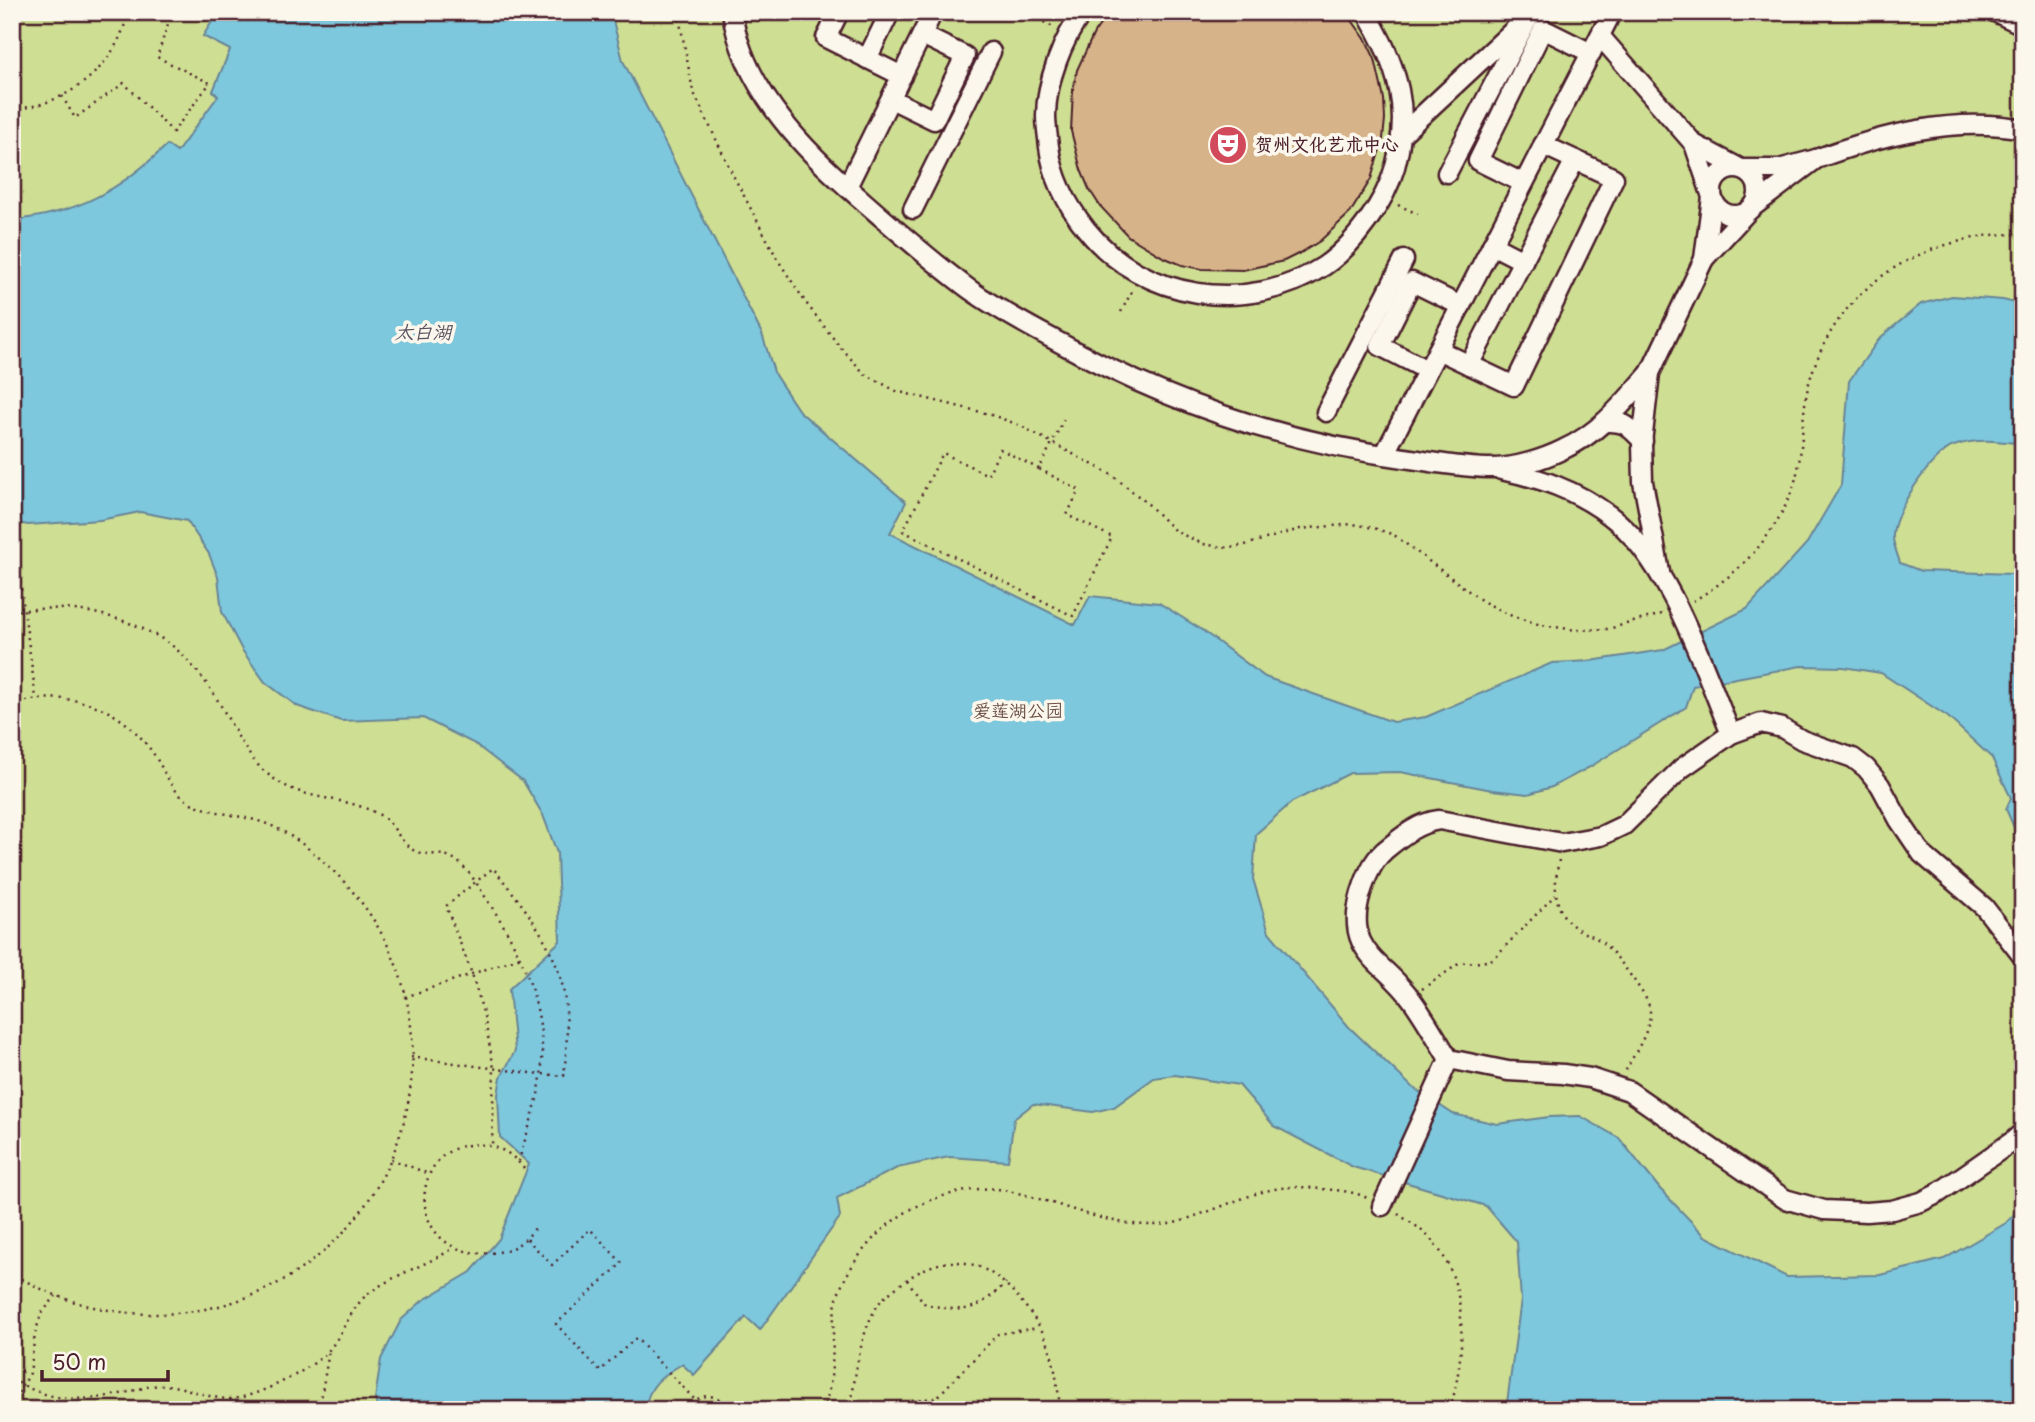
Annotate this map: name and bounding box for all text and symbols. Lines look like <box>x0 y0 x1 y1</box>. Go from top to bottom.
theatre icon: 贺州文化艺术中心 <box>1207 124 1249 166</box>
place label: 贺州文化艺术中心 <box>1255 130 1399 157</box>
water label: 太白湖 <box>394 317 453 345</box>
park label: 爱莲湖公园 <box>973 696 1063 723</box>
scale bar <box>42 1338 168 1382</box>
text: 50 m <box>52 1345 106 1377</box>

